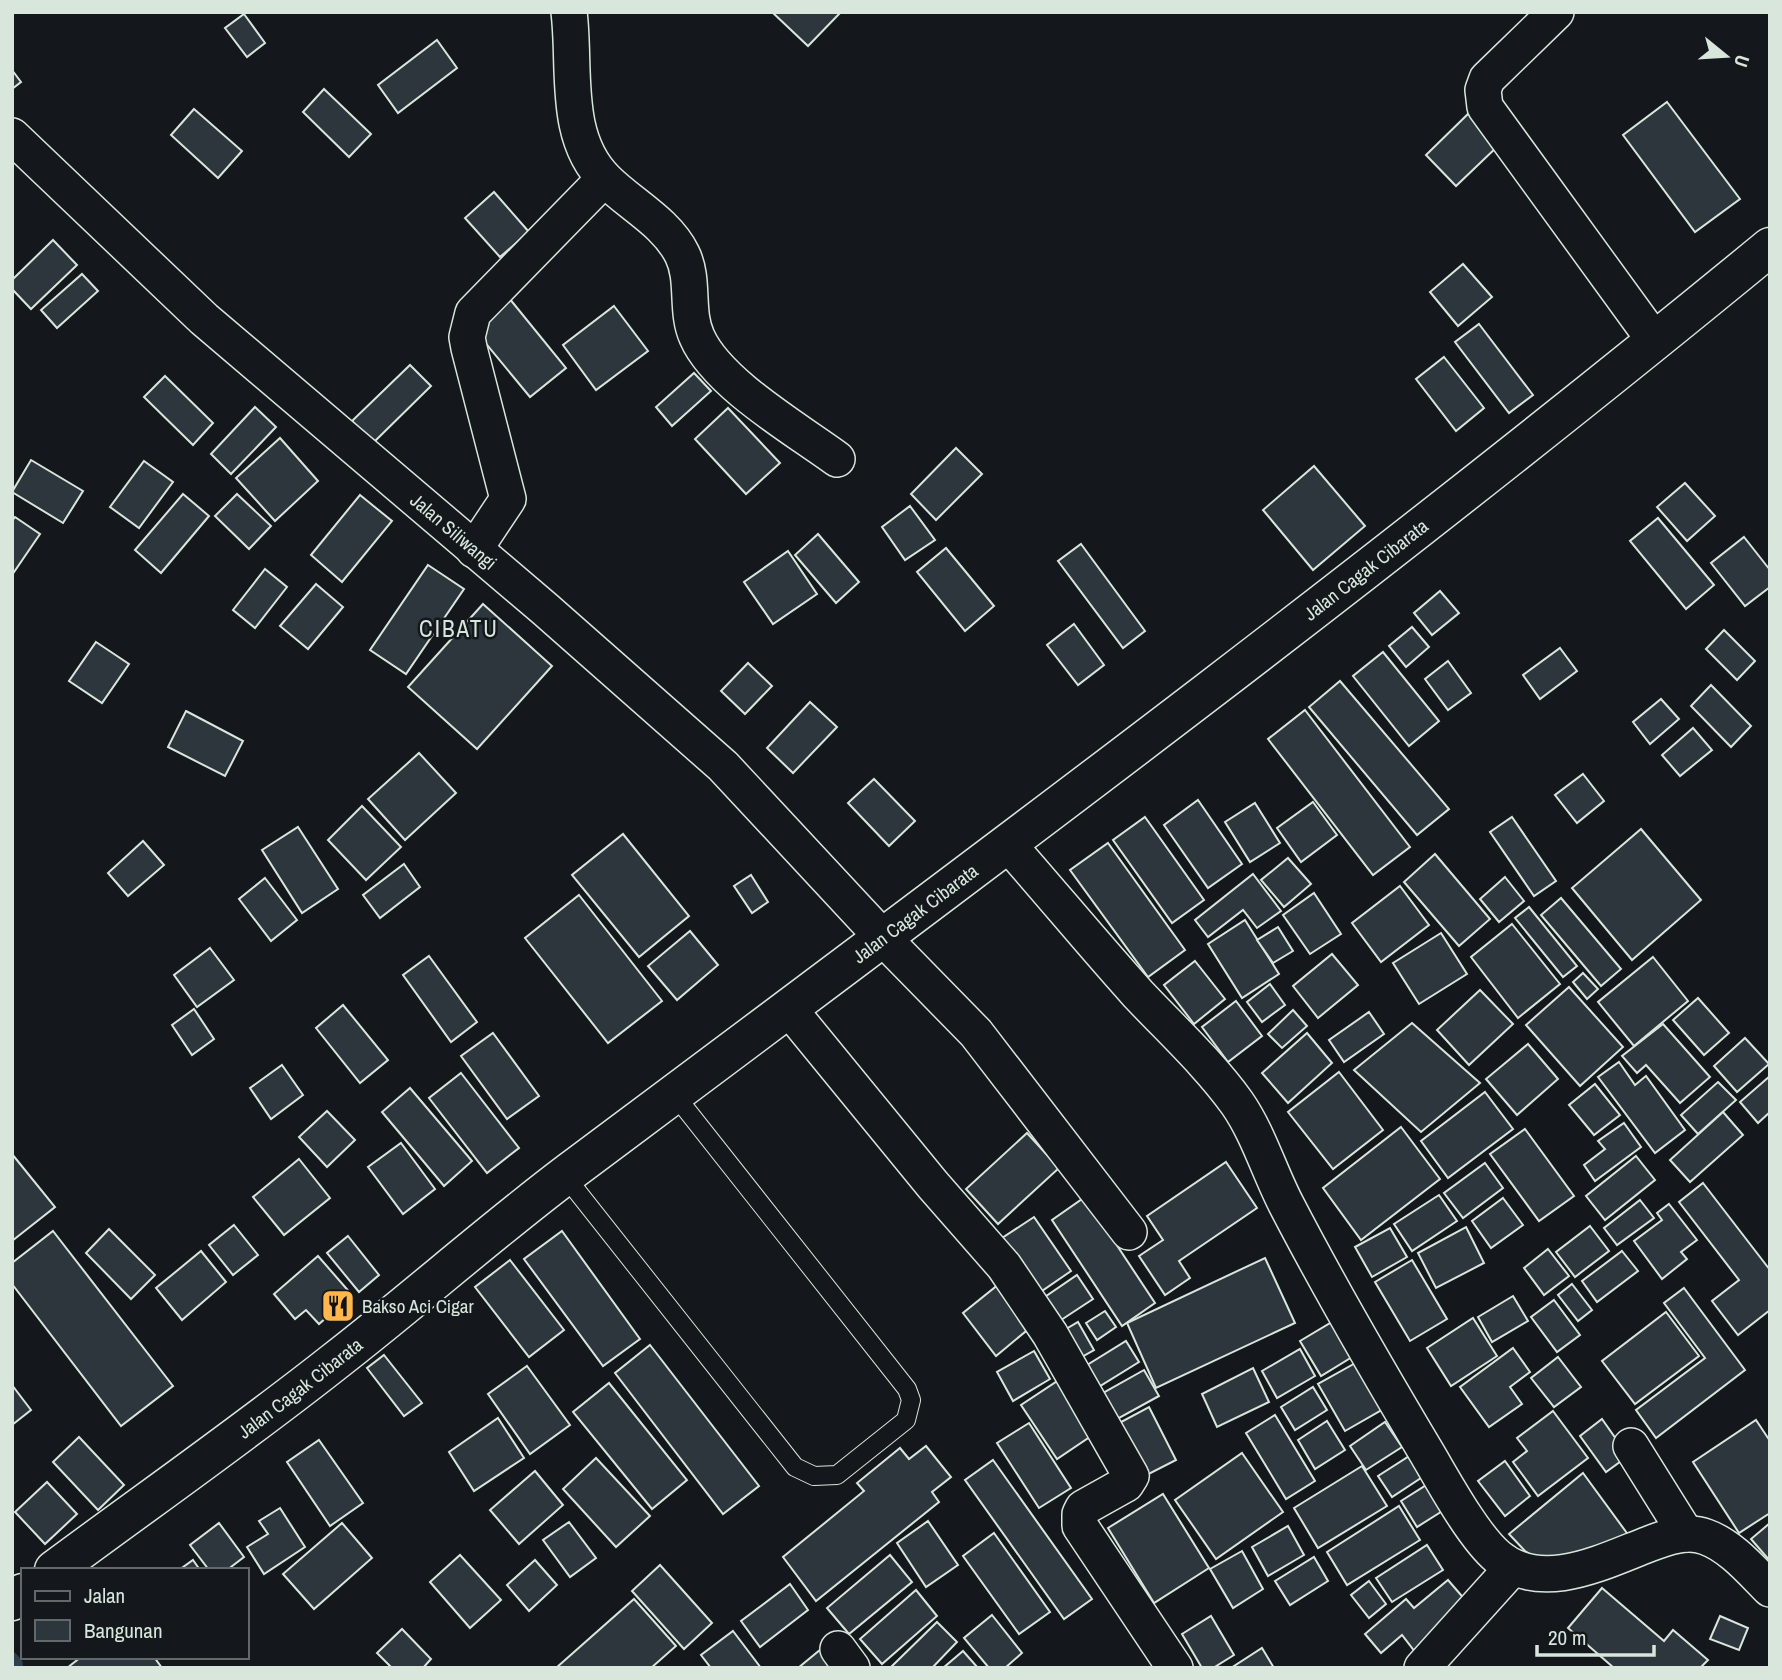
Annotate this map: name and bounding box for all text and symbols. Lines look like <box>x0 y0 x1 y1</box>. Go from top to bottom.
north arrow <box>1691 21 1761 91</box>
text: U <box>1728 52 1756 71</box>
street label: Jalan Siliwangi <box>405 487 502 576</box>
street label: Jalan Cagak Cibarata <box>1298 513 1434 626</box>
district label: CIBATU <box>419 613 499 644</box>
street label: Jalan Cagak Cibarata <box>847 858 983 969</box>
restaurant icon: Bakso Aci Cigar <box>319 1287 357 1325</box>
place label: Bakso Aci Cigar <box>362 1293 475 1319</box>
street label: Jalan Cagak Cibarata <box>232 1331 368 1444</box>
legend <box>21 1568 248 1659</box>
text: Jalan <box>84 1581 125 1610</box>
scale bar <box>1537 1614 1654 1658</box>
text: Bangunan <box>84 1616 163 1645</box>
text: 20 m <box>1548 1623 1586 1652</box>

